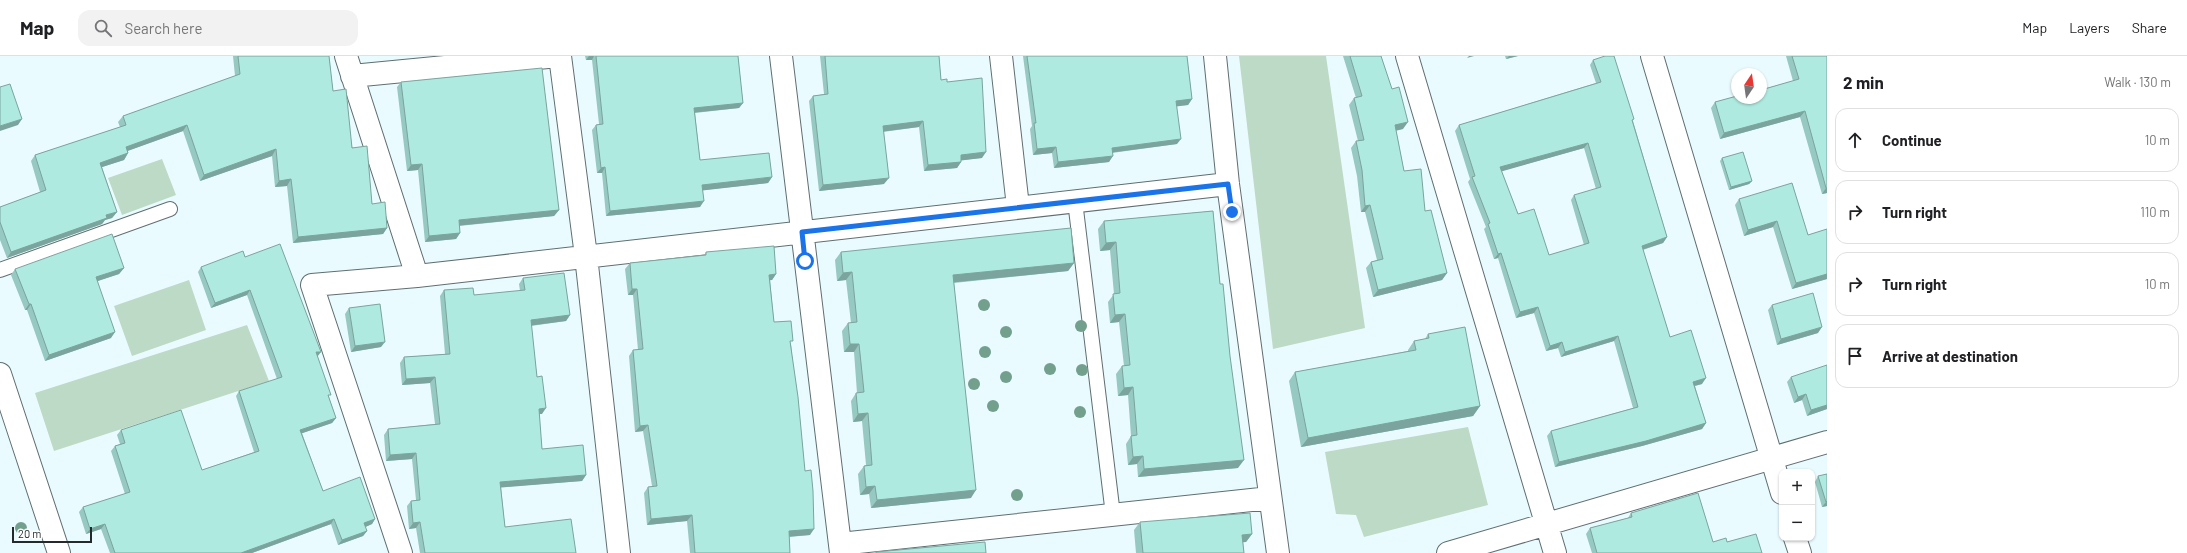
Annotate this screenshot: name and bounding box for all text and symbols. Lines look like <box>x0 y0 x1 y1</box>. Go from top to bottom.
search box <box>78 10 358 46</box>
text: Map <box>20 16 54 39</box>
icon: search <box>92 17 114 39</box>
text: Search here <box>124 19 202 37</box>
text: Map <box>2022 19 2047 36</box>
text: Layers <box>2069 19 2110 36</box>
text: Share <box>2132 19 2167 36</box>
north arrow <box>1731 68 1767 104</box>
text: 2 min <box>1843 72 1884 92</box>
text: Walk · 130 m <box>2104 74 2171 90</box>
icon: ahead <box>1844 129 1866 151</box>
text: Continue <box>1882 131 1942 149</box>
text: 10 m <box>2145 132 2170 148</box>
icon: right <box>1844 201 1866 223</box>
route end <box>1223 203 1241 221</box>
text: Turn right <box>1882 203 1947 221</box>
text: 110 m <box>2140 204 2170 220</box>
route start <box>796 252 814 270</box>
icon: right <box>1844 273 1866 295</box>
text: Turn right <box>1882 275 1947 293</box>
text: 10 m <box>2145 276 2170 292</box>
icon: arrive <box>1844 345 1866 367</box>
text: Arrive at destination <box>1882 347 2018 365</box>
map controls <box>1779 469 1815 541</box>
button: + <box>1779 469 1815 505</box>
button: − <box>1779 505 1815 541</box>
scale bar <box>12 525 92 544</box>
text: 20 m <box>18 527 41 540</box>

